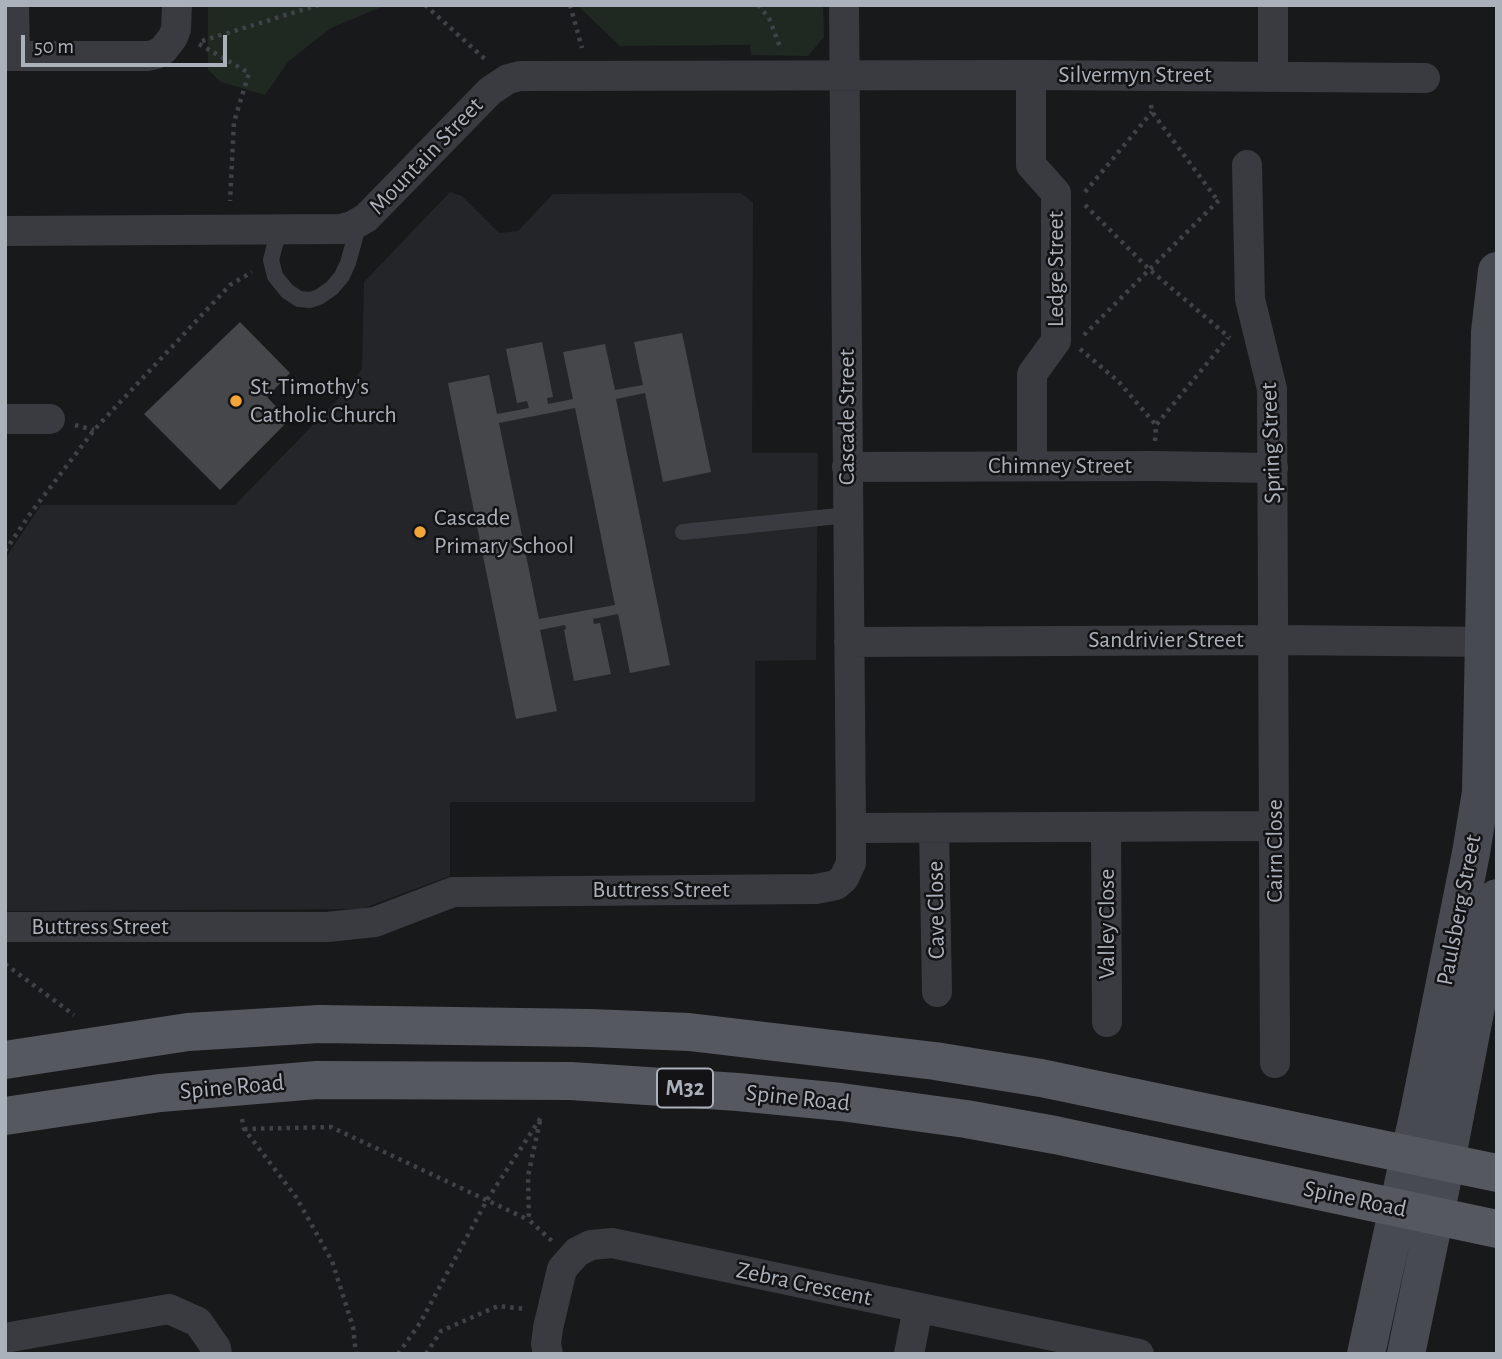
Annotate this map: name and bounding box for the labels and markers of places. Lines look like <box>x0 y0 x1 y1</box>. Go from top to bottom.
place label: St. Timothy's Catholic Church <box>250 373 397 429</box>
marker: St. Timothy's Catholic Church <box>228 393 244 409</box>
place label: Cascade Primary School <box>434 504 574 560</box>
marker: Cascade Primary School <box>412 524 428 540</box>

